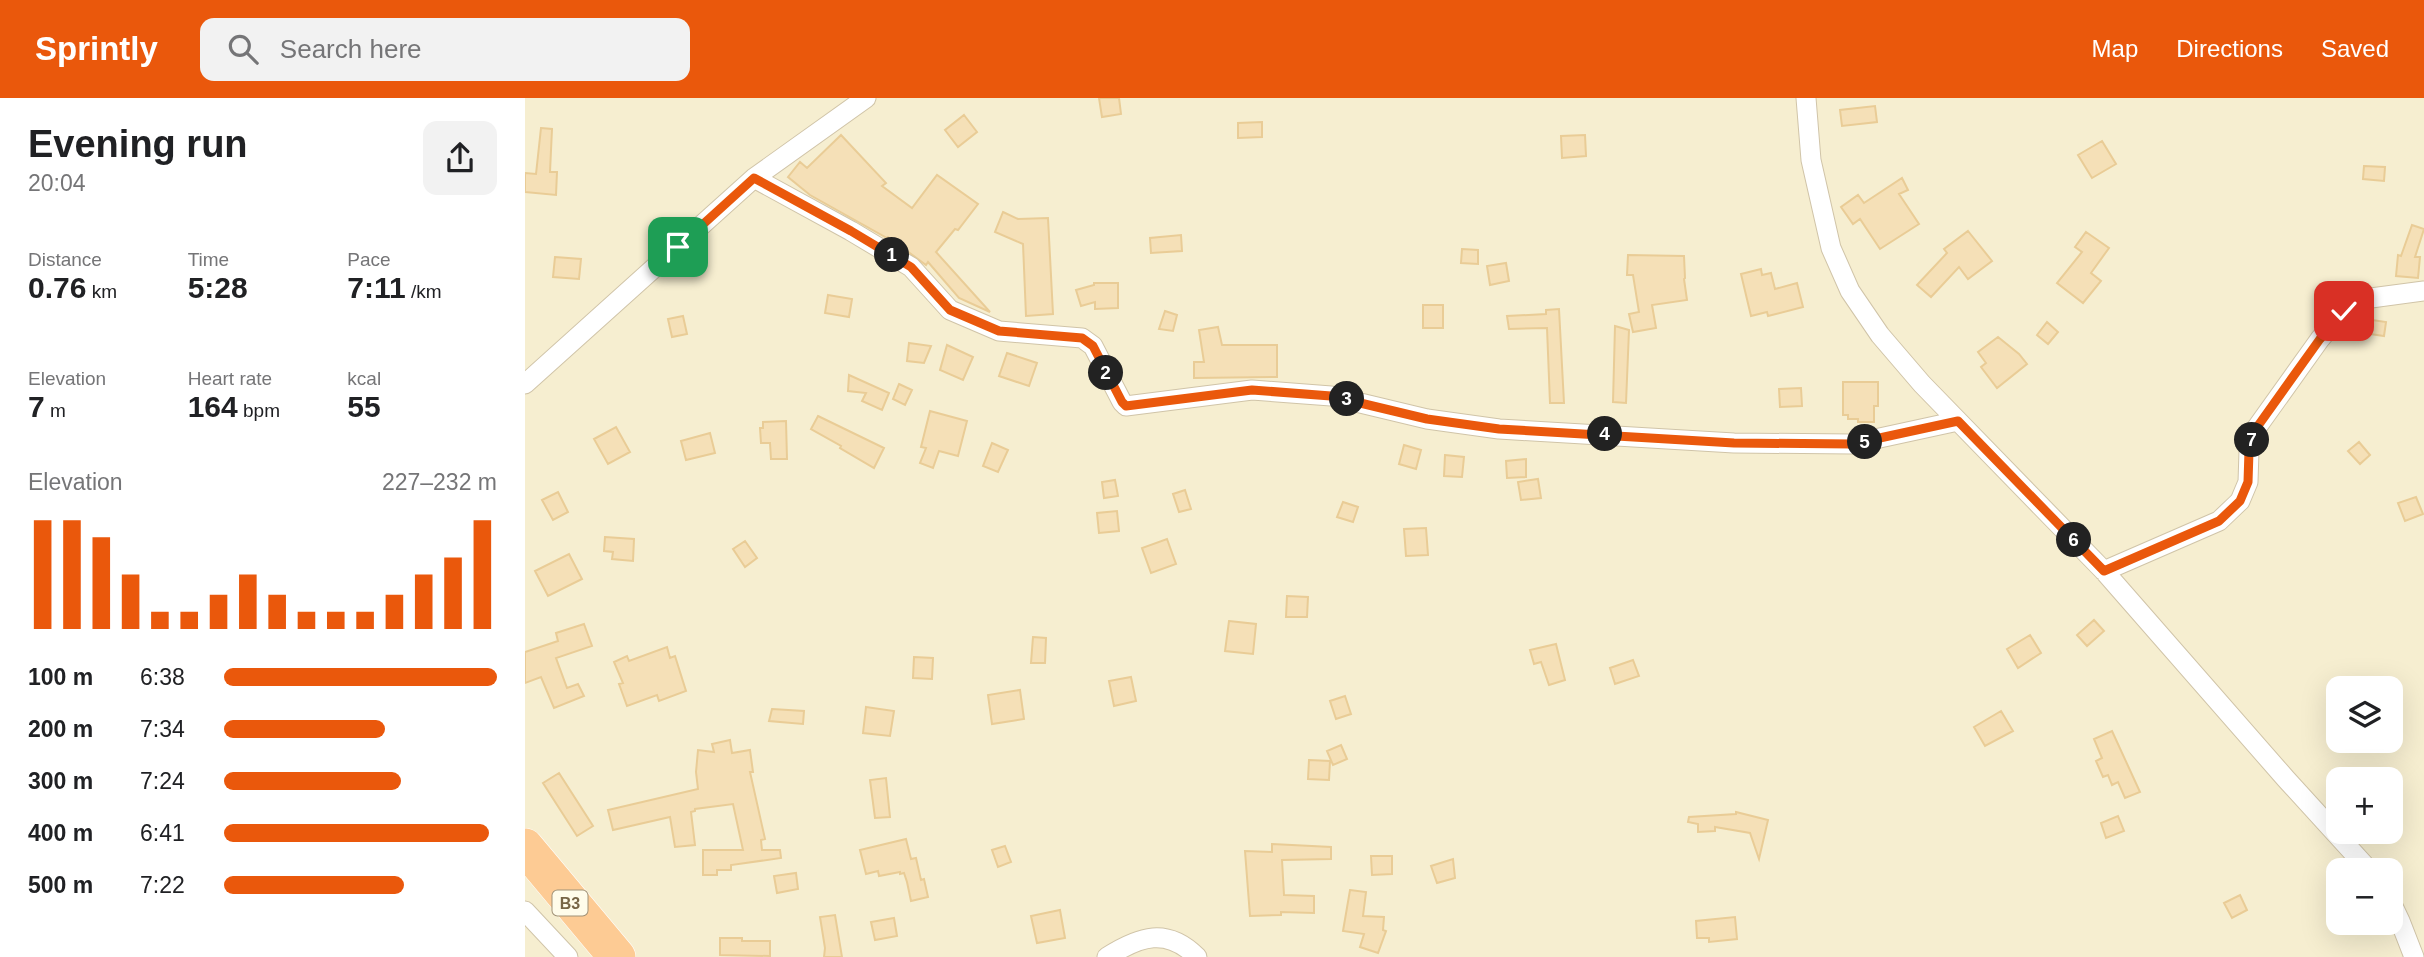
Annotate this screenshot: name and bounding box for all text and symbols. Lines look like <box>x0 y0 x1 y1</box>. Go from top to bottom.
search box <box>200 18 690 81</box>
text: Sprintly <box>35 30 158 67</box>
icon: search <box>224 30 262 68</box>
text: Search here <box>280 34 422 64</box>
text: Map <box>2092 35 2138 62</box>
text: Directions <box>2176 35 2283 62</box>
text: Saved <box>2321 35 2389 62</box>
button: share <box>423 121 497 195</box>
text: Evening run <box>28 123 248 165</box>
text: 20:04 <box>28 170 86 196</box>
pin <box>648 217 708 277</box>
icon: arrive <box>659 228 697 266</box>
pin: 1 <box>875 238 909 272</box>
text: 1 <box>886 244 897 265</box>
text: Distance <box>28 249 102 270</box>
text: Time <box>188 249 229 270</box>
text: Pace <box>347 249 391 270</box>
text: 0.76 <box>28 271 86 304</box>
text: 5:28 <box>188 271 248 304</box>
text: 7:11 <box>347 271 406 304</box>
text: km <box>86 281 117 302</box>
text: /km <box>406 281 442 302</box>
pin <box>2314 281 2374 341</box>
icon: check <box>2325 292 2363 330</box>
pin: 2 <box>1089 356 1123 390</box>
text: 2 <box>1100 362 1111 383</box>
text: Elevation <box>28 368 106 389</box>
text: Heart rate <box>188 368 272 389</box>
text: kcal <box>347 368 381 389</box>
pin: 3 <box>1329 382 1365 416</box>
text: 3 <box>1341 388 1352 409</box>
text: 7 <box>28 390 45 423</box>
text: 164 <box>188 390 238 423</box>
text: 55 <box>347 390 381 423</box>
text: m <box>45 400 66 421</box>
text: bpm <box>238 400 280 421</box>
pin: 4 <box>1587 416 1623 452</box>
pin: 7 <box>2235 422 2269 458</box>
text: 4 <box>1599 423 1610 444</box>
pin: 5 <box>1847 424 1883 460</box>
text: 7 <box>2246 429 2257 450</box>
text: 5 <box>1859 431 1870 452</box>
text: Elevation <box>28 469 123 495</box>
text: 227–232 m <box>382 469 497 495</box>
pin: 6 <box>2057 522 2091 558</box>
text: 6 <box>2068 529 2079 550</box>
text: 100 m <box>28 664 93 690</box>
text: 6:38 <box>140 664 185 690</box>
map controls <box>2326 676 2403 935</box>
button: layers <box>2326 676 2403 753</box>
text: 200 m <box>28 716 93 742</box>
text: 7:34 <box>140 716 185 742</box>
button: + <box>2326 767 2403 844</box>
text: 300 m <box>28 768 93 794</box>
text: 7:24 <box>140 768 185 794</box>
text: 400 m <box>28 820 93 846</box>
text: 6:41 <box>140 820 185 846</box>
button: − <box>2326 858 2403 935</box>
text: 500 m <box>28 872 93 898</box>
text: 7:22 <box>140 872 185 898</box>
road number: B3 <box>553 890 587 916</box>

